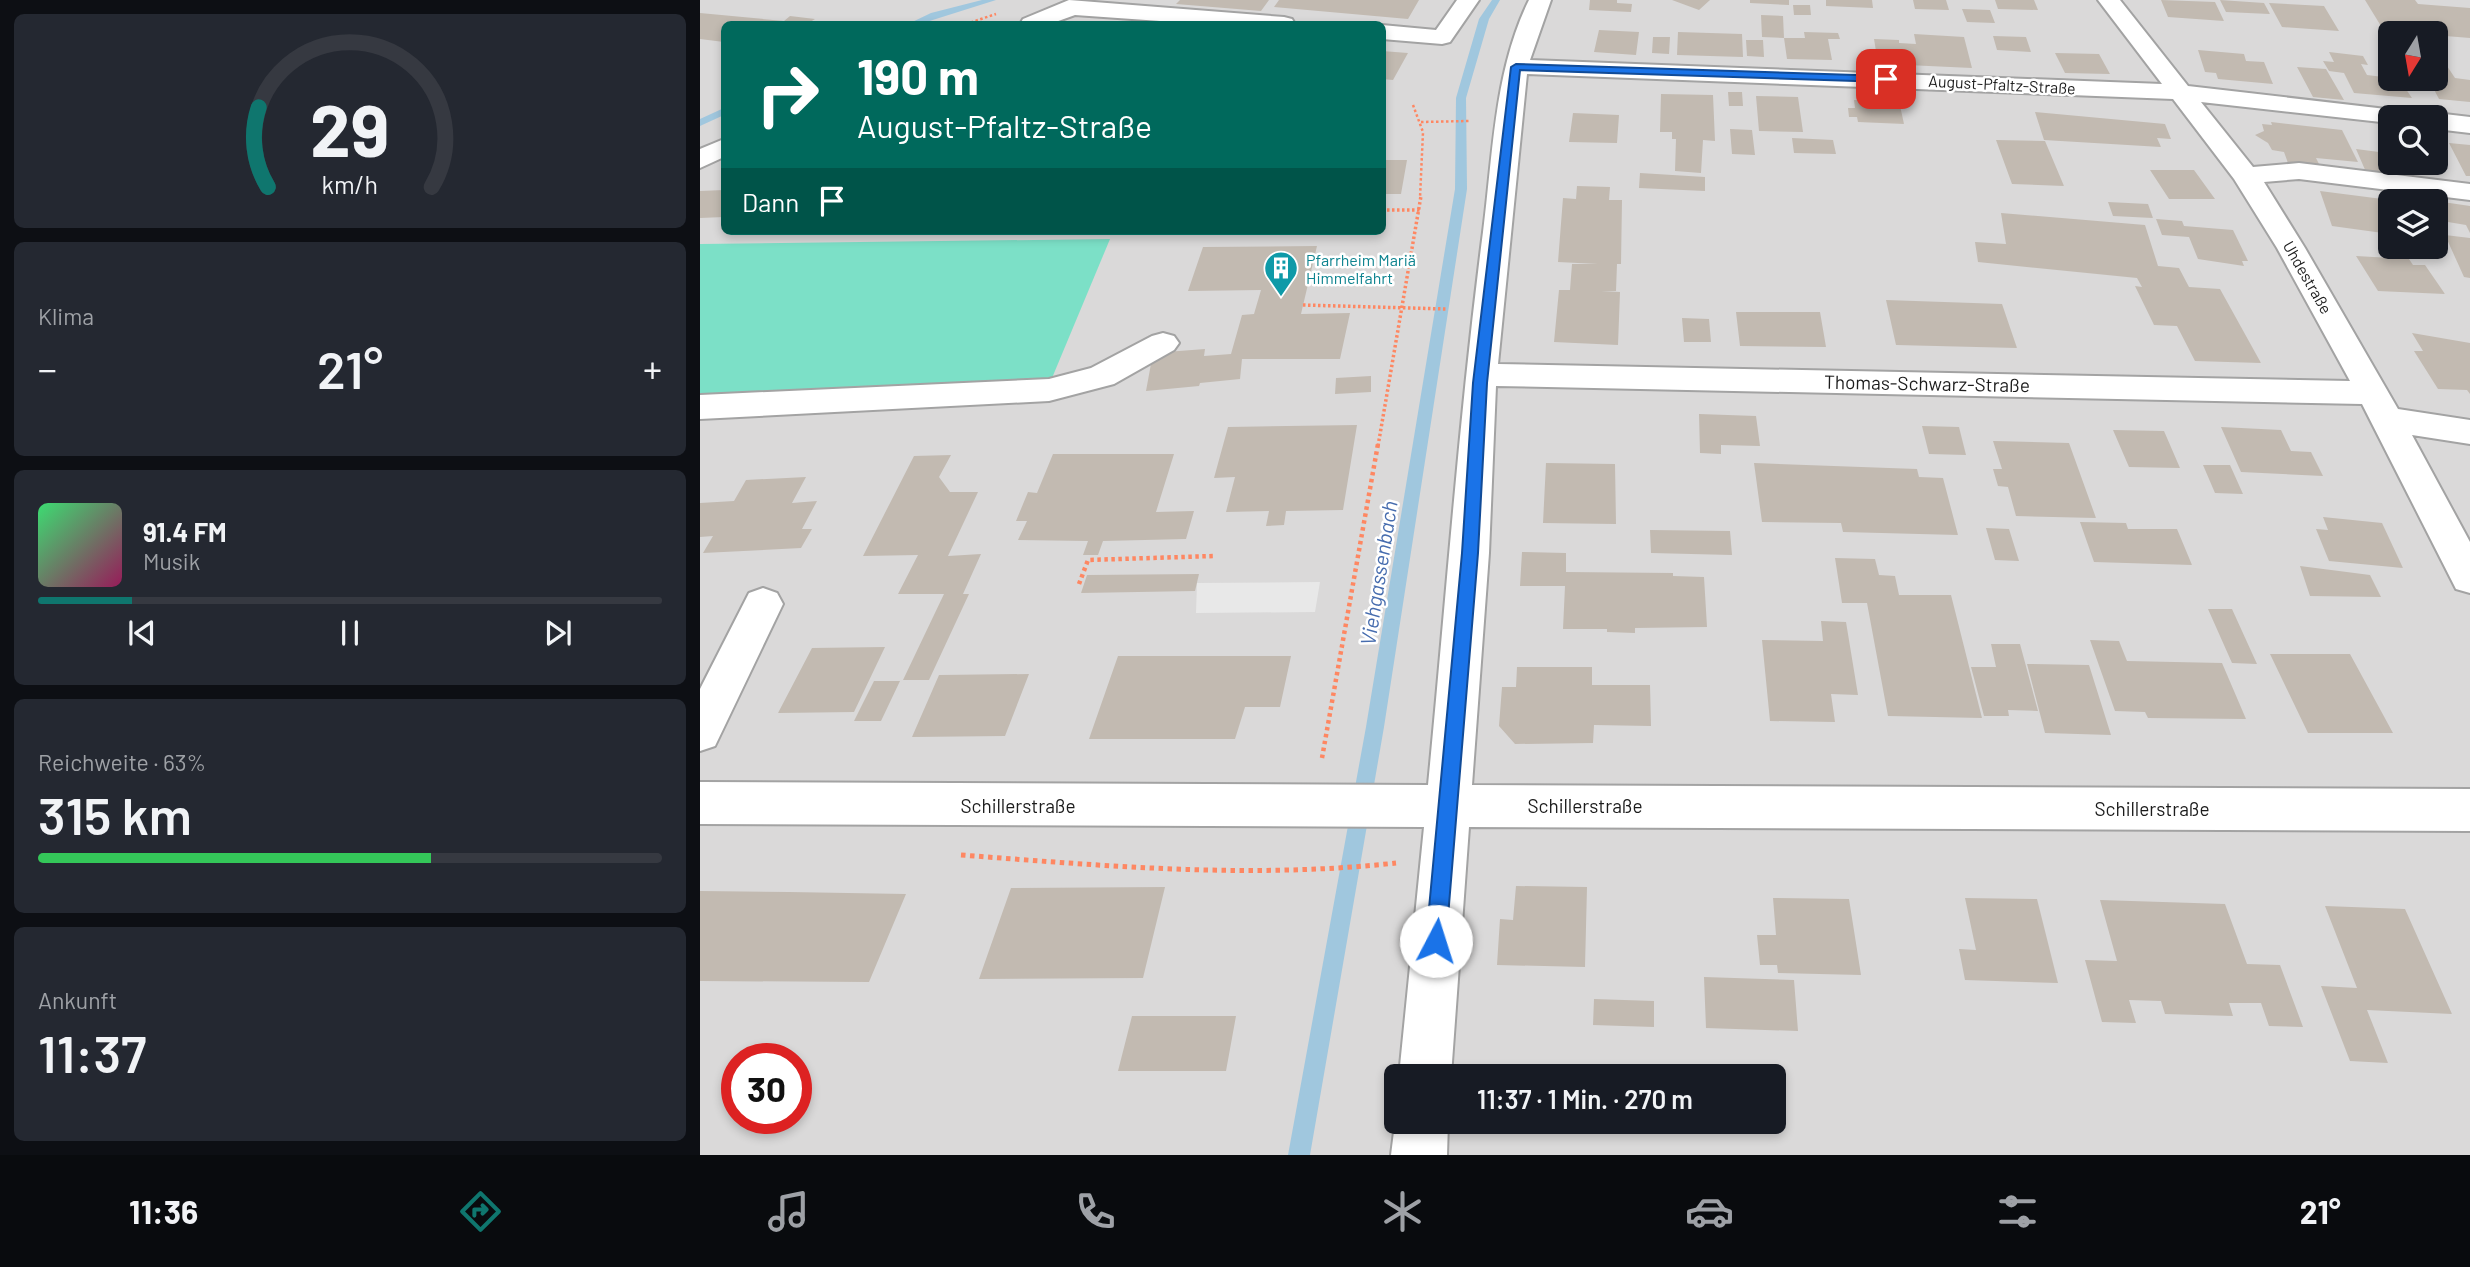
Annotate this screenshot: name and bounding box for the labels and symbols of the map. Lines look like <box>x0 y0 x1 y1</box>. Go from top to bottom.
north arrow <box>2378 21 2448 91</box>
pin <box>1856 49 1916 109</box>
street label: August-Pfaltz-Straße <box>1928 71 2076 97</box>
street label: Uhdestraße <box>2280 237 2336 317</box>
building icon: Pfarrheim Mariä Himmelfahrt <box>1262 249 1300 298</box>
place label: Pfarrheim Mariä Himmelfahrt <box>1306 250 1416 287</box>
street label: Thomas-Schwarz-Straße <box>1824 370 2030 396</box>
water label: Viehgassenbach <box>1354 499 1402 647</box>
street label: Schillerstraße <box>960 794 1076 817</box>
street label: Schillerstraße <box>1527 794 1643 817</box>
street label: Schillerstraße <box>2094 797 2210 820</box>
position arrow <box>1399 904 1473 978</box>
speed limit sign: 30 <box>721 1043 812 1134</box>

